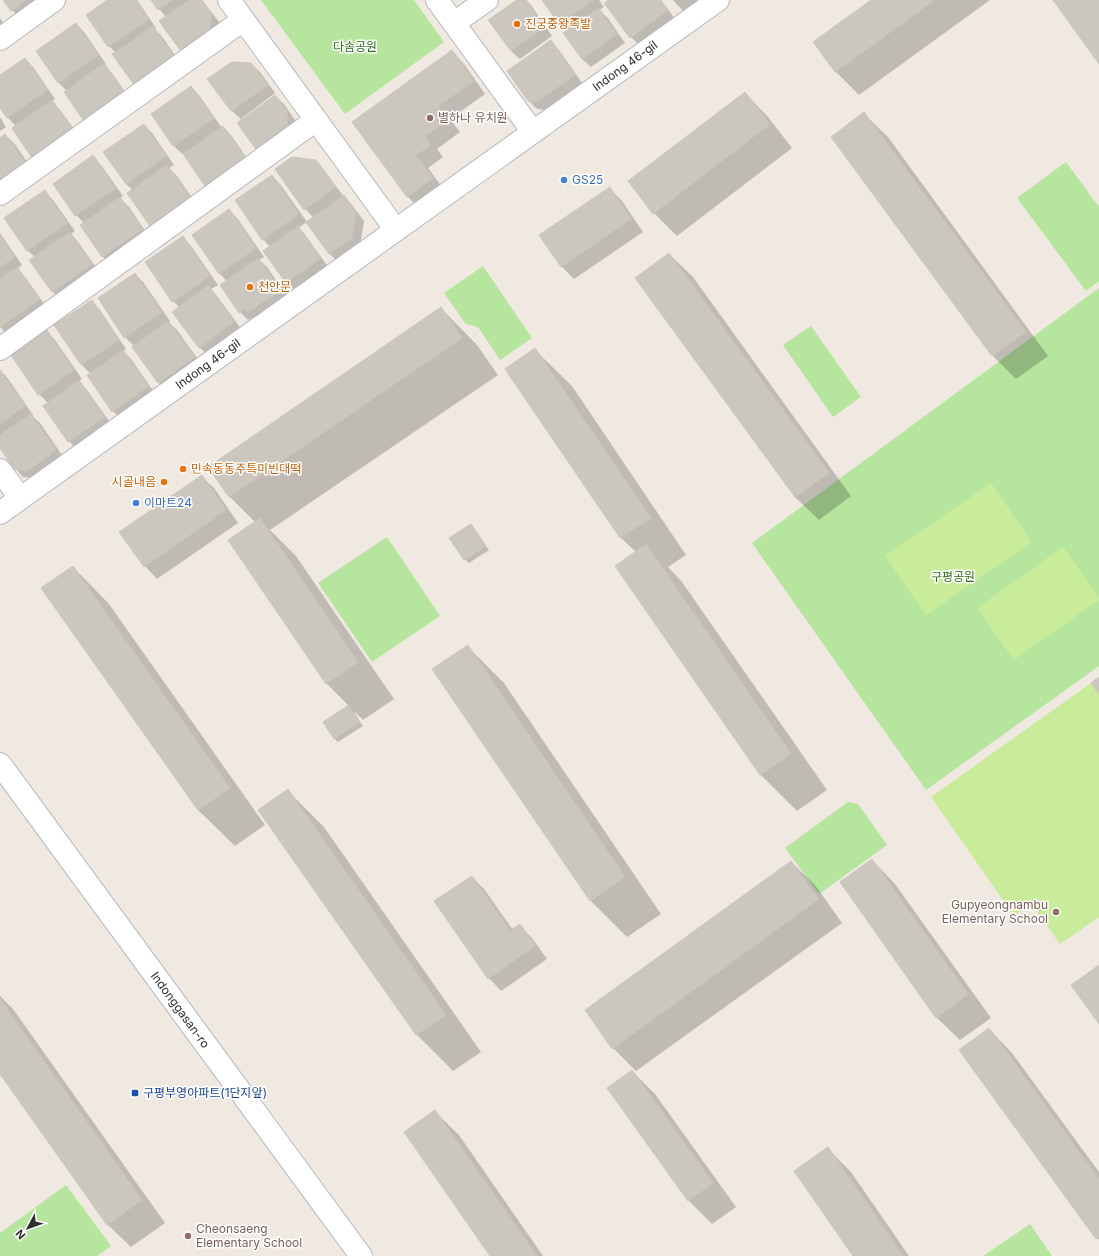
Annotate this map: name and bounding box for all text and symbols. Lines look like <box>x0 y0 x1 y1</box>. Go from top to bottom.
place label: 진궁중왕족발 <box>525 16 591 31</box>
marker: 진궁중왕족발 <box>512 19 522 29</box>
street label: Indong 46-gil <box>589 37 660 94</box>
park label: 다솜공원 <box>333 39 377 54</box>
place label: 별하나 유치원 <box>438 110 508 125</box>
marker: 별하나 유치원 <box>425 113 435 123</box>
place label: GS25 <box>572 172 603 187</box>
marker: GS25 <box>559 175 569 185</box>
place label: 천안문 <box>258 279 291 294</box>
marker: 천안문 <box>245 282 255 292</box>
street label: Indong 46-gil <box>172 335 243 392</box>
place label: 민속동동주특미빈대떡 <box>191 461 301 476</box>
marker: 민속동동주특미빈대떡 <box>178 464 188 474</box>
place label: 시골내음 <box>112 474 156 489</box>
marker: 시골내음 <box>159 477 169 487</box>
place label: 이마트24 <box>144 495 192 510</box>
marker: 이마트24 <box>131 498 141 508</box>
park label: 구평공원 <box>931 569 975 584</box>
place label: Gupyeongnambu Elementary School <box>942 897 1048 926</box>
marker: Gupyeongnambu Elementary School <box>1051 907 1061 917</box>
street label: Indonggasan-ro <box>148 969 213 1051</box>
place label: 구평부영아파트(1단지앞) <box>143 1085 267 1100</box>
marker: 구평부영아파트(1단지앞) <box>130 1088 140 1098</box>
north arrow <box>8 1208 48 1248</box>
place label: Cheonsaeng Elementary School <box>196 1221 302 1250</box>
text: N <box>12 1227 28 1242</box>
marker: Cheonsaeng Elementary School <box>183 1231 193 1241</box>

